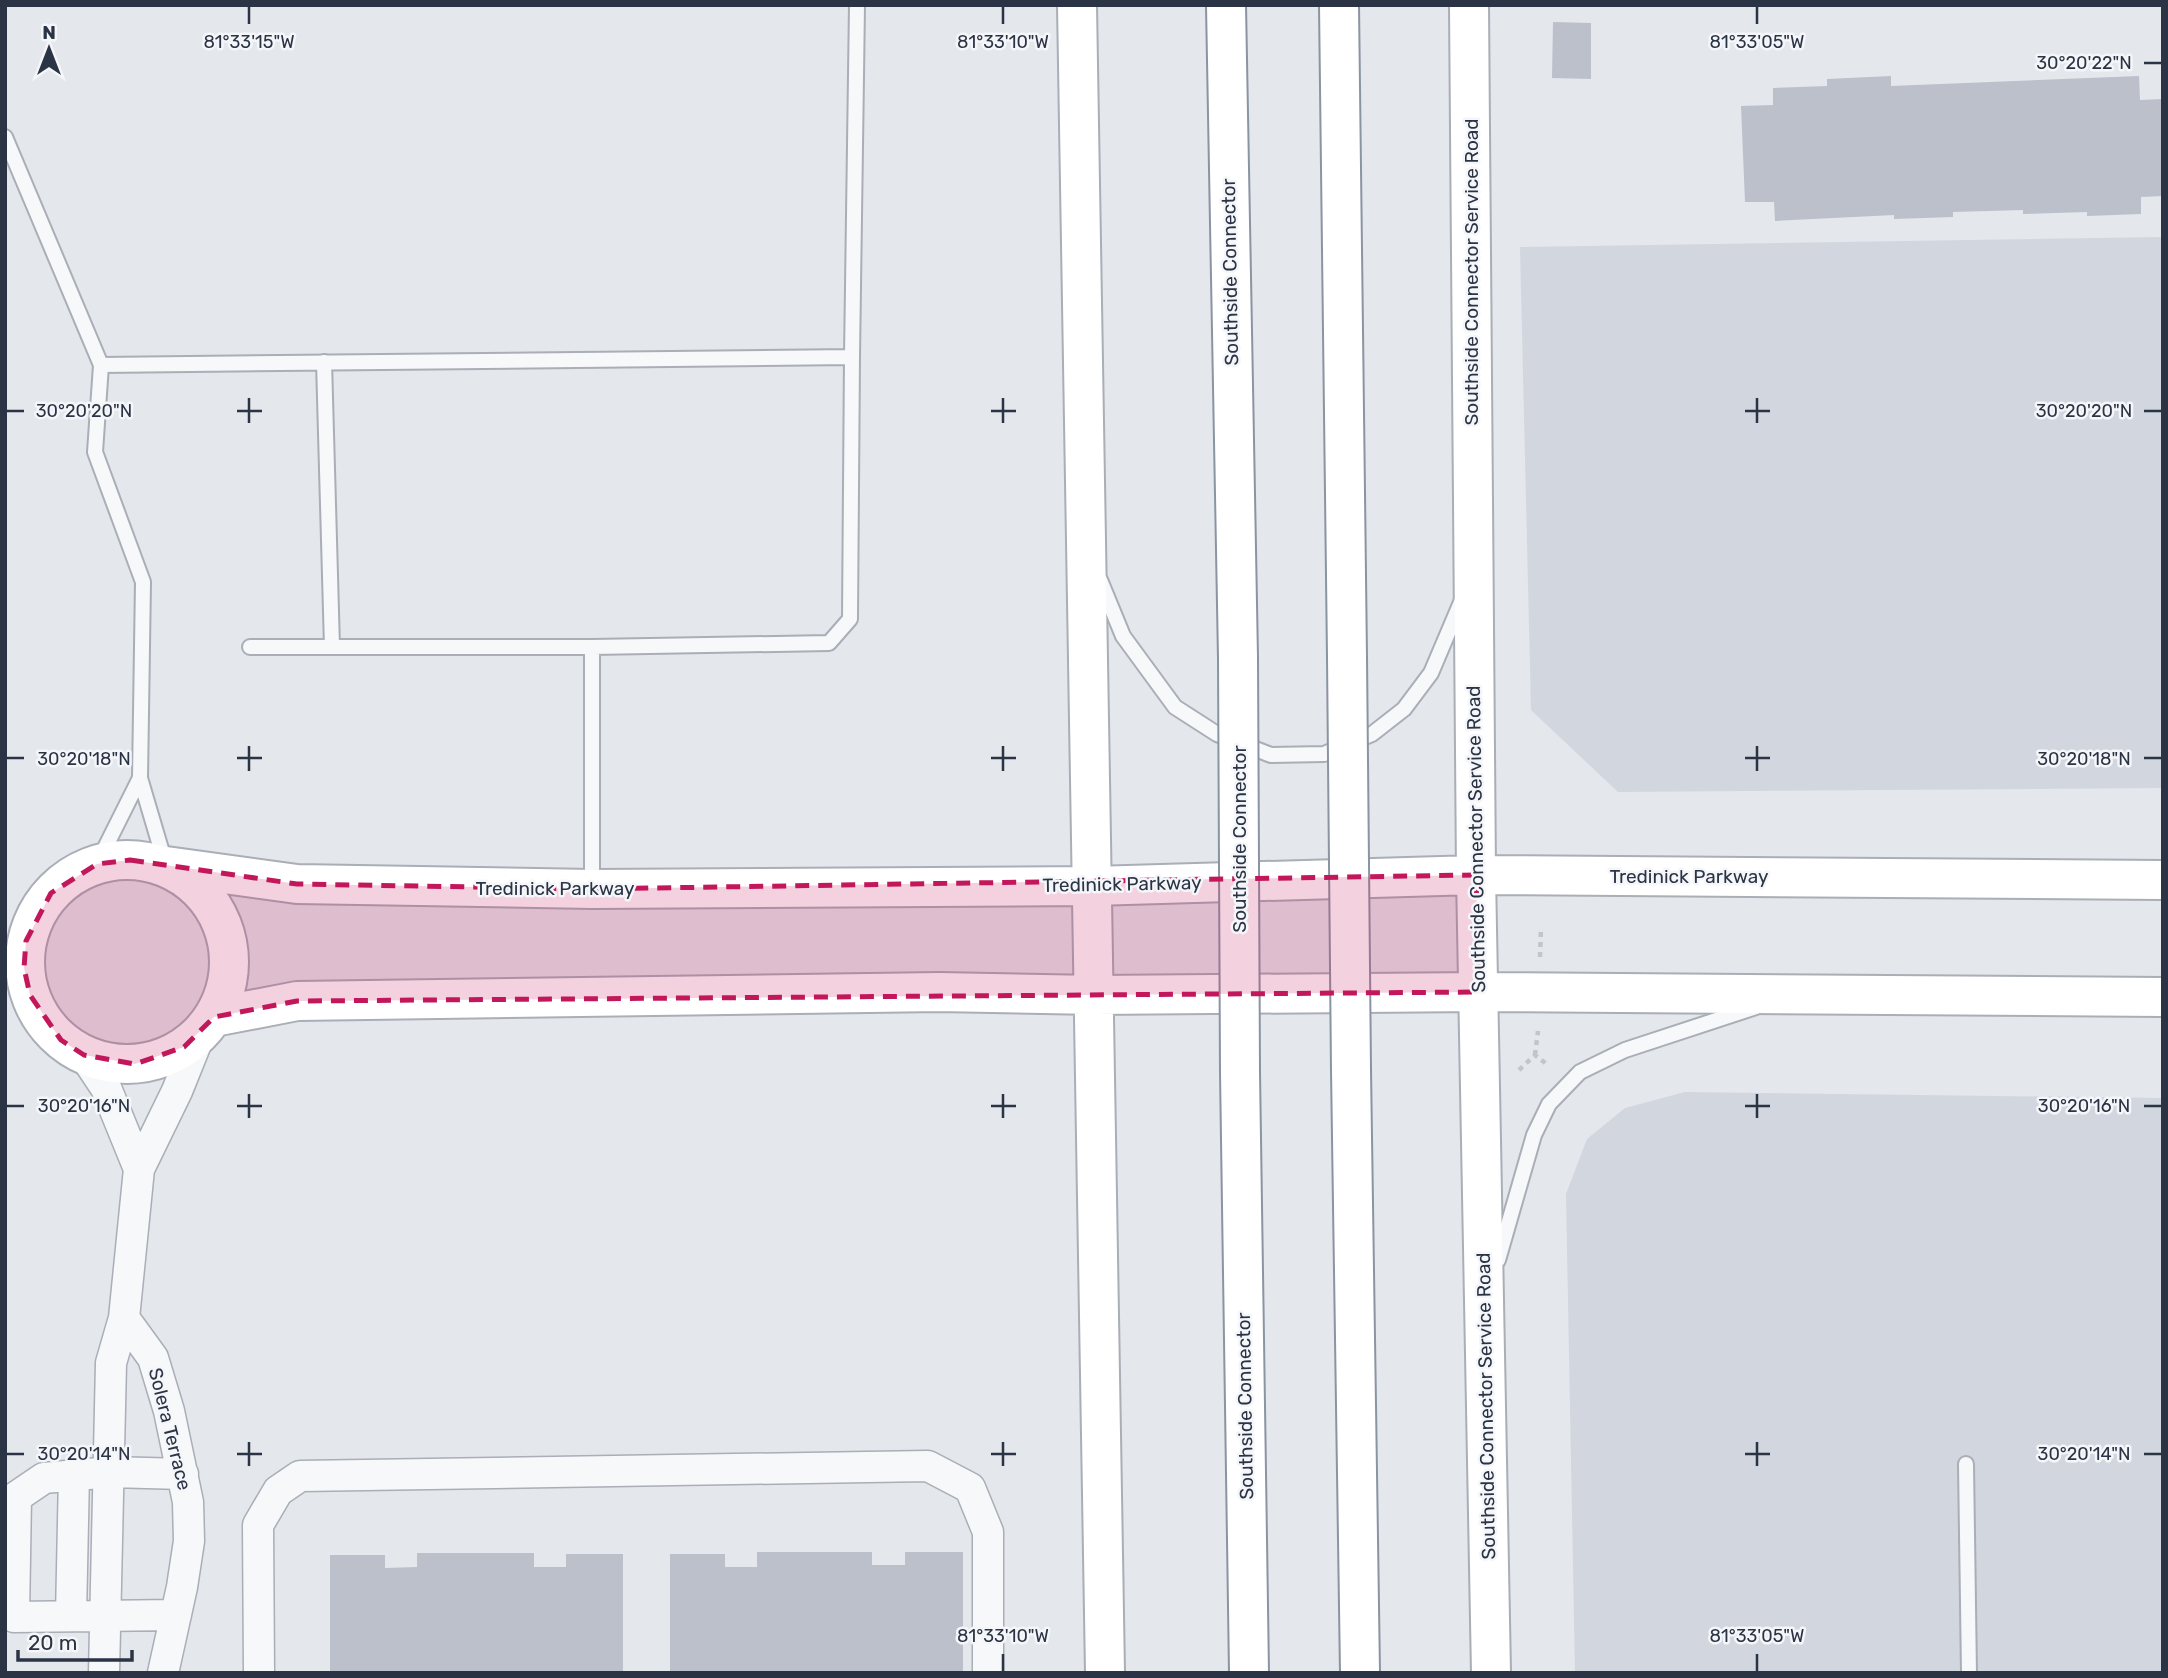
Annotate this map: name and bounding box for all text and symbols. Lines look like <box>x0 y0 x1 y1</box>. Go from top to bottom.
north arrow <box>14 14 84 84</box>
text: N <box>42 21 56 44</box>
text: 81°33'15"W <box>203 31 295 53</box>
text: 81°33'10"W <box>957 31 1049 53</box>
text: 81°33'05"W <box>1710 31 1804 53</box>
text: 30°20'22"N <box>2036 52 2132 74</box>
street label: Southside Connector Service Road <box>1460 118 1483 426</box>
street label: Southside Connector <box>1217 177 1243 366</box>
text: 30°20'20"N <box>36 400 132 422</box>
text: 30°20'20"N <box>2036 400 2132 422</box>
street label: Southside Connector Service Road <box>1462 685 1490 993</box>
street label: Southside Connector <box>1228 745 1251 933</box>
text: 30°20'18"N <box>37 748 131 770</box>
text: 30°20'18"N <box>2037 748 2131 770</box>
street label: Tredinick Parkway <box>1609 865 1769 888</box>
street label: Tredinick Parkway <box>1042 871 1202 897</box>
street label: Tredinick Parkway <box>475 877 635 900</box>
text: 30°20'16"N <box>38 1095 130 1117</box>
text: 30°20'16"N <box>2038 1095 2130 1117</box>
street label: Southside Connector Service Road <box>1472 1252 1500 1560</box>
street label: Southside Connector <box>1232 1311 1258 1500</box>
street label: Solera Terrace <box>144 1365 196 1493</box>
text: 30°20'14"N <box>38 1443 130 1465</box>
text: 30°20'14"N <box>2038 1443 2130 1465</box>
scale bar <box>18 1618 131 1662</box>
text: 81°33'10"W <box>957 1625 1049 1647</box>
text: 81°33'05"W <box>1710 1625 1804 1647</box>
text: 20 m <box>28 1630 77 1655</box>

